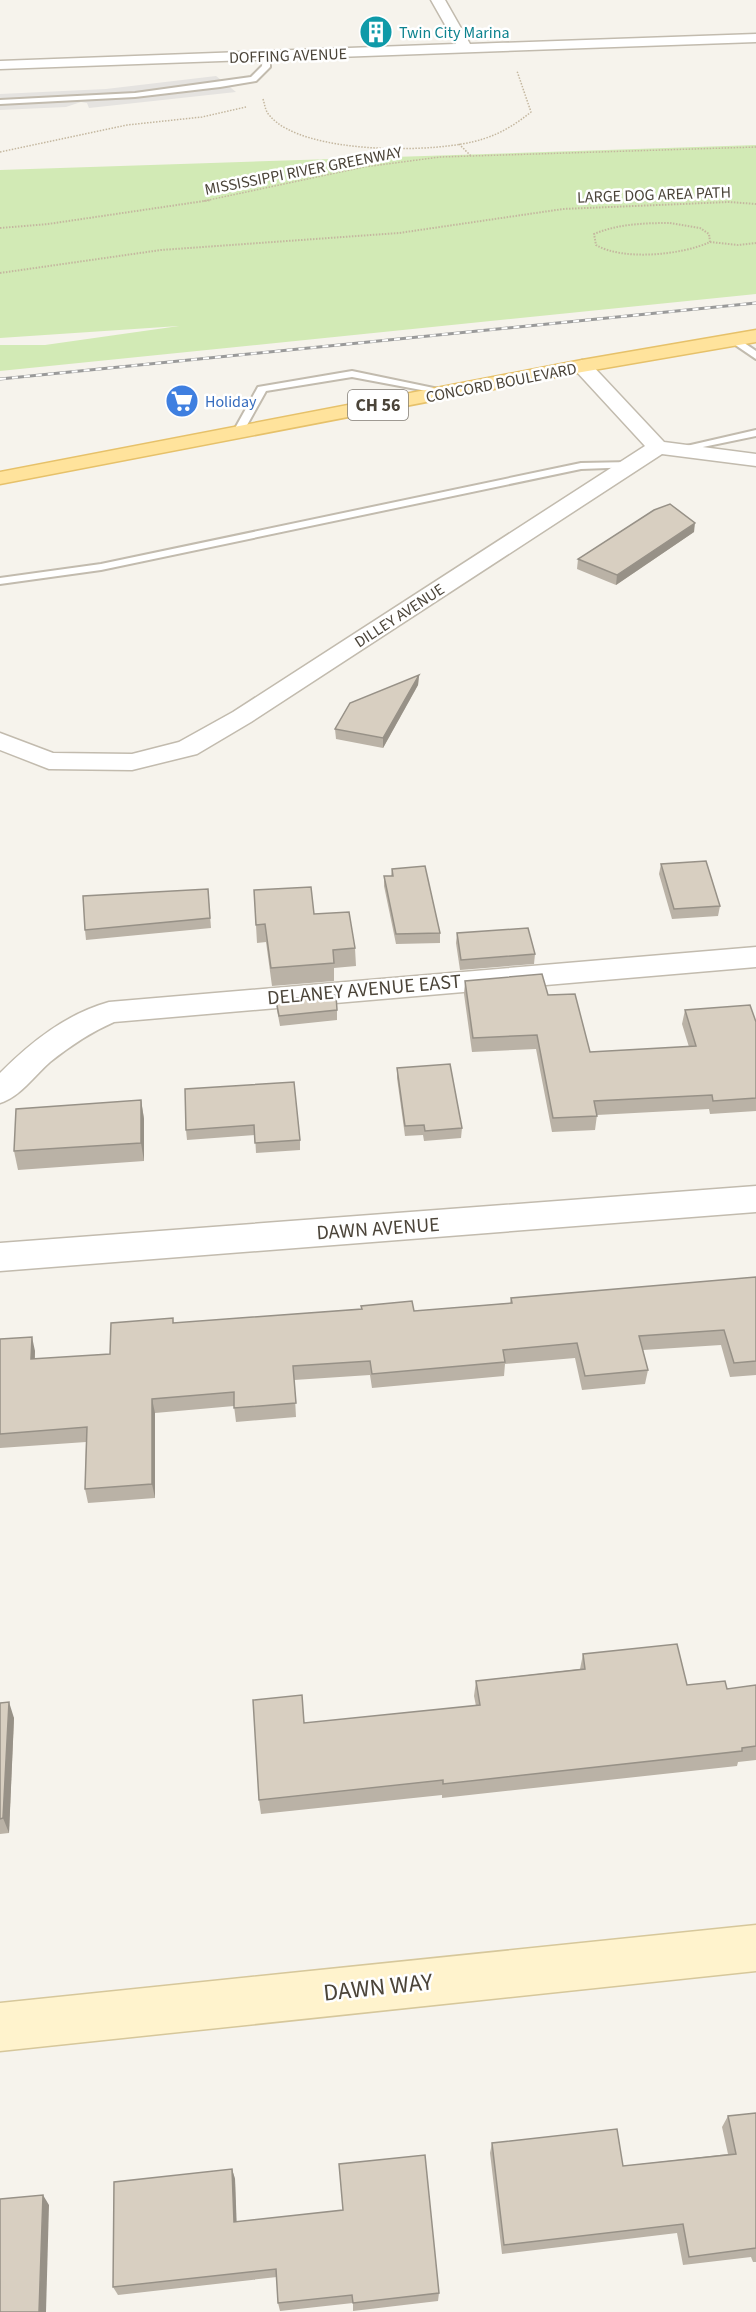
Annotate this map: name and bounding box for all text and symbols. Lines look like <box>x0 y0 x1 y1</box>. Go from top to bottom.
building icon: Twin City Marina <box>358 14 394 50</box>
place label: Twin City Marina <box>399 22 510 44</box>
street label: DOFFING AVENUE <box>229 43 347 69</box>
street label: MISSISSIPPI RIVER GREENWAY <box>203 141 404 201</box>
street label: LARGE DOG AREA PATH <box>577 181 731 209</box>
street label: CONCORD BOULEVARD <box>424 358 579 408</box>
supermarket icon: Holiday <box>164 383 200 419</box>
road number: CH 56 <box>348 390 408 420</box>
place label: Holiday <box>205 391 257 413</box>
street label: DILLEY AVENUE <box>350 579 449 653</box>
street label: DELANEY AVENUE EAST <box>266 968 463 1012</box>
street label: DAWN AVENUE <box>316 1211 441 1247</box>
street label: DAWN WAY <box>322 1964 435 2011</box>

